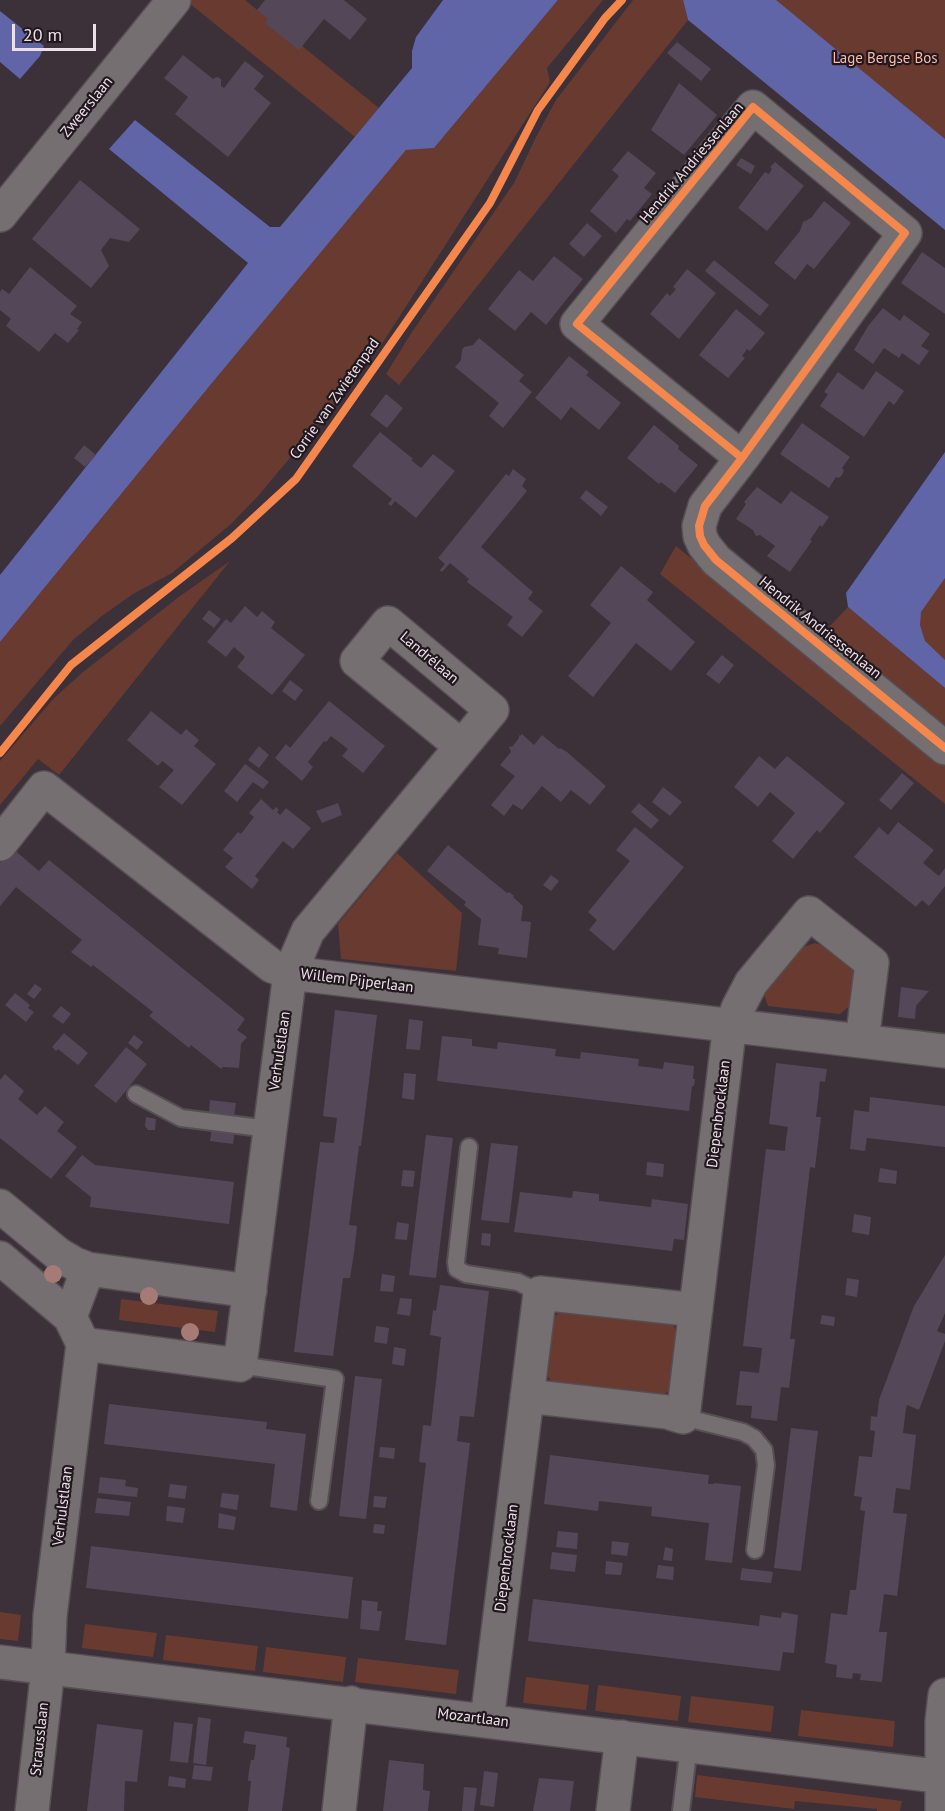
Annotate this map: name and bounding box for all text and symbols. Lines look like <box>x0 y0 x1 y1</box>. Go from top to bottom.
scale bar <box>15 12 99 50</box>
text: 20 m <box>23 23 62 46</box>
park label: Lage Bergse Bos <box>832 50 938 68</box>
street label: Zweerslaan <box>57 73 117 141</box>
street label: Hendrik Andriessenlaan <box>636 99 748 227</box>
street label: Corrie van Zwietenpad <box>286 335 384 463</box>
street label: Hendrik Andriessenlaan <box>755 573 885 683</box>
street label: Landrélaan <box>396 628 462 688</box>
street label: Willem Pijperlaan <box>299 965 415 997</box>
street label: Verhulstlaan <box>266 1010 294 1092</box>
street label: Diepenbrocklaan <box>703 1059 735 1169</box>
street label: Verhulstlaan <box>49 1465 77 1547</box>
street label: Diepenbrocklaan <box>491 1503 523 1613</box>
street label: Strausslaan <box>27 1701 53 1777</box>
street label: Mozartlaan <box>436 1705 510 1731</box>

